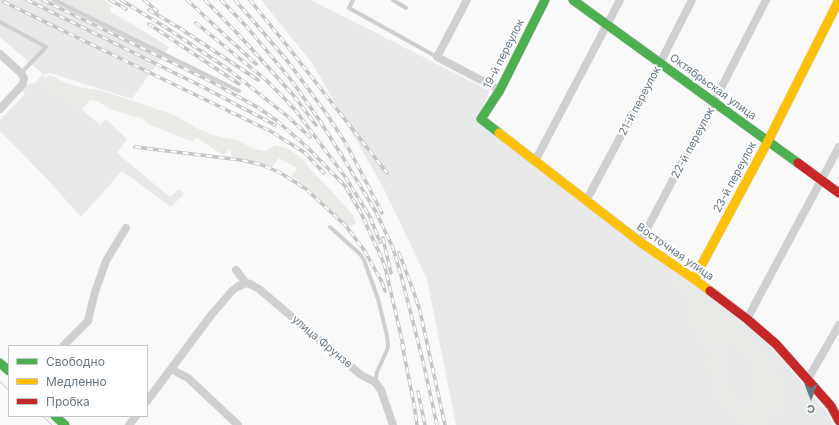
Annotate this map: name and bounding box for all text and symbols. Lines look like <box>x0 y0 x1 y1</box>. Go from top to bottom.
street label: 19-й переулок <box>481 17 527 91</box>
street label: Октябрьская улица <box>667 51 759 123</box>
street label: 21-й переулок <box>616 64 664 138</box>
street label: 22-й переулок <box>669 105 717 181</box>
street label: 23-й переулок <box>711 139 759 215</box>
street label: Восточная улица <box>634 220 716 284</box>
street label: улица Фрунзе <box>289 313 355 371</box>
legend <box>8 345 148 417</box>
text: Свободно <box>46 354 105 369</box>
text: Медленно <box>46 374 107 389</box>
north arrow <box>791 377 831 417</box>
text: Пробка <box>46 394 90 409</box>
text: С <box>807 402 815 416</box>

